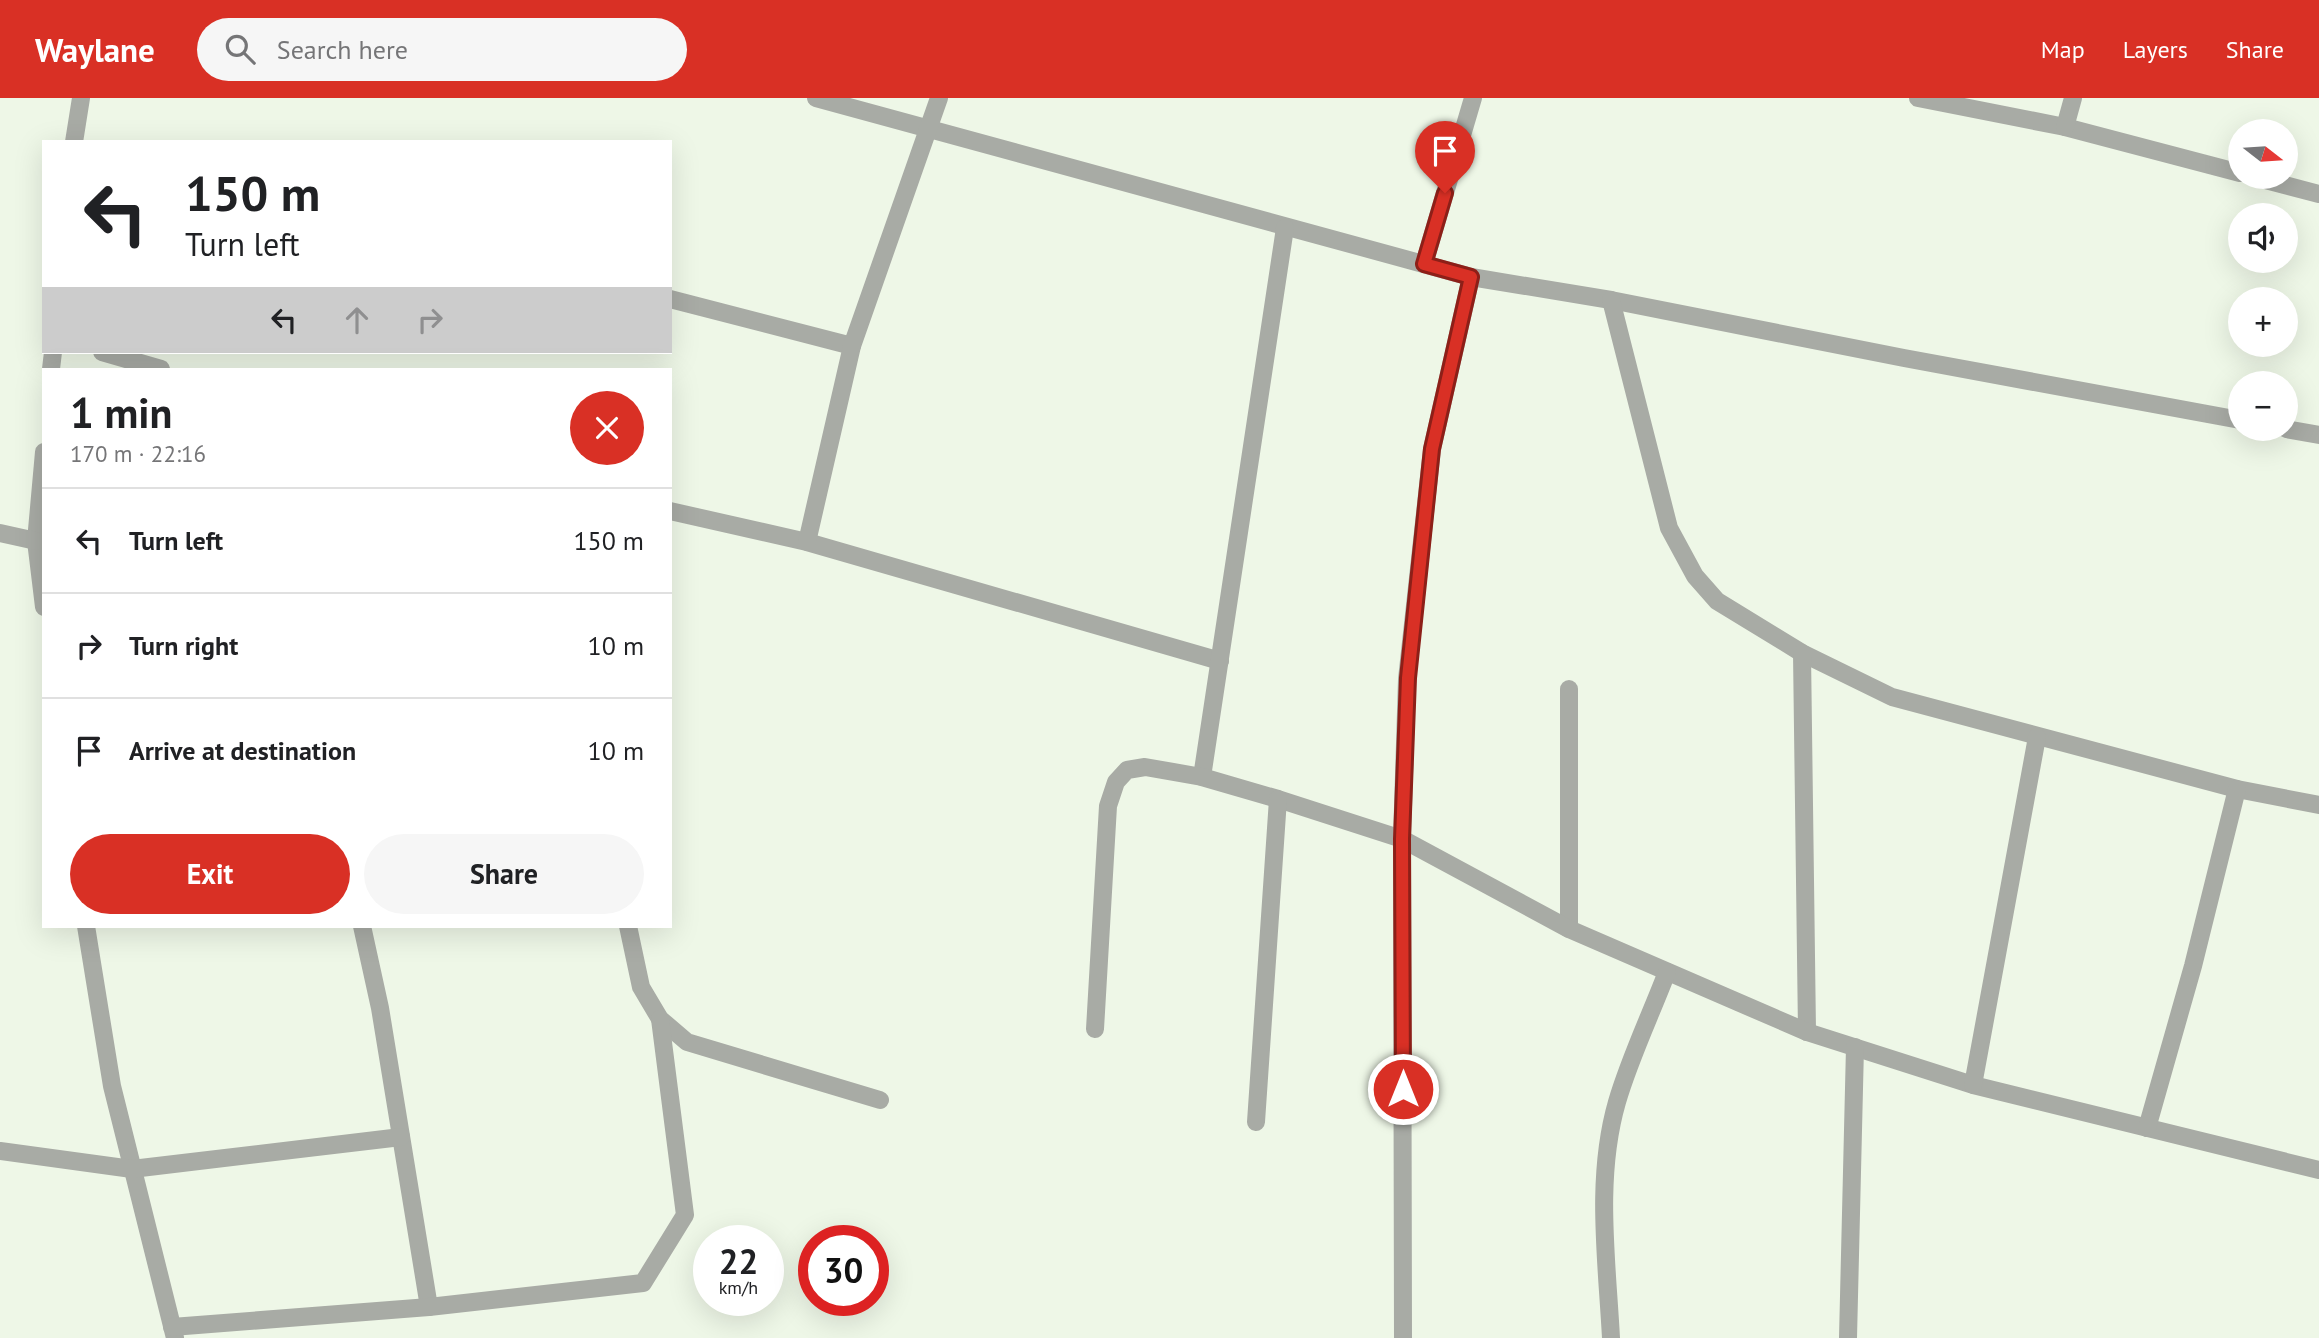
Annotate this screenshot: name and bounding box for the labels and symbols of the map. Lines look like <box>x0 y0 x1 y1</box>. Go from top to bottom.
north arrow <box>2228 119 2298 189</box>
pin <box>1415 121 1475 193</box>
position arrow <box>1366 1052 1440 1126</box>
speed limit sign: 30 <box>798 1225 889 1316</box>

